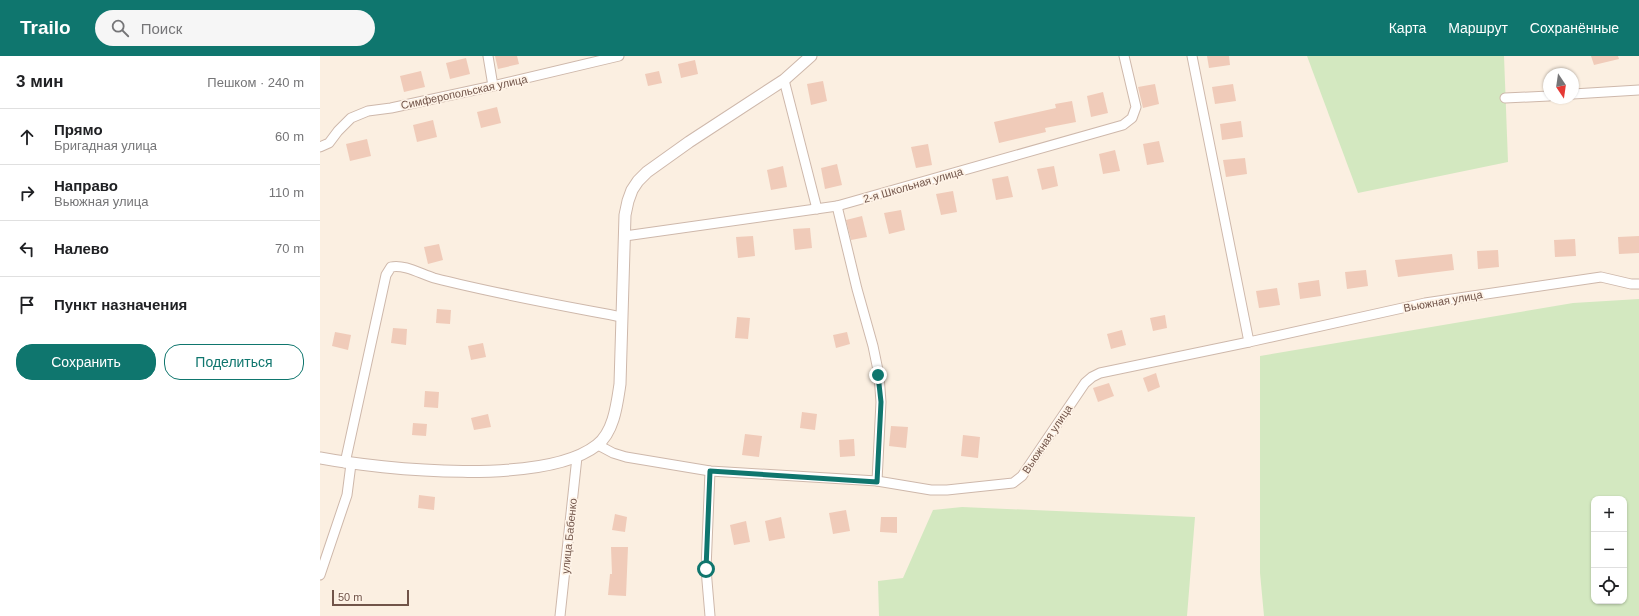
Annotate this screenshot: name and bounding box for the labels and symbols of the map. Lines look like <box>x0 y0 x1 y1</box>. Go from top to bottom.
north arrow <box>1543 68 1579 104</box>
street label: Симферопольская улица <box>400 73 529 111</box>
street label: 2-я Школьная улица <box>862 165 965 205</box>
street label: Вьюжная улица <box>1403 288 1484 314</box>
route end <box>869 366 887 384</box>
street label: Вьюжная улица <box>1020 402 1075 476</box>
street label: улица Бабенко <box>559 498 579 574</box>
route start <box>697 560 715 578</box>
scale bar <box>332 588 409 607</box>

